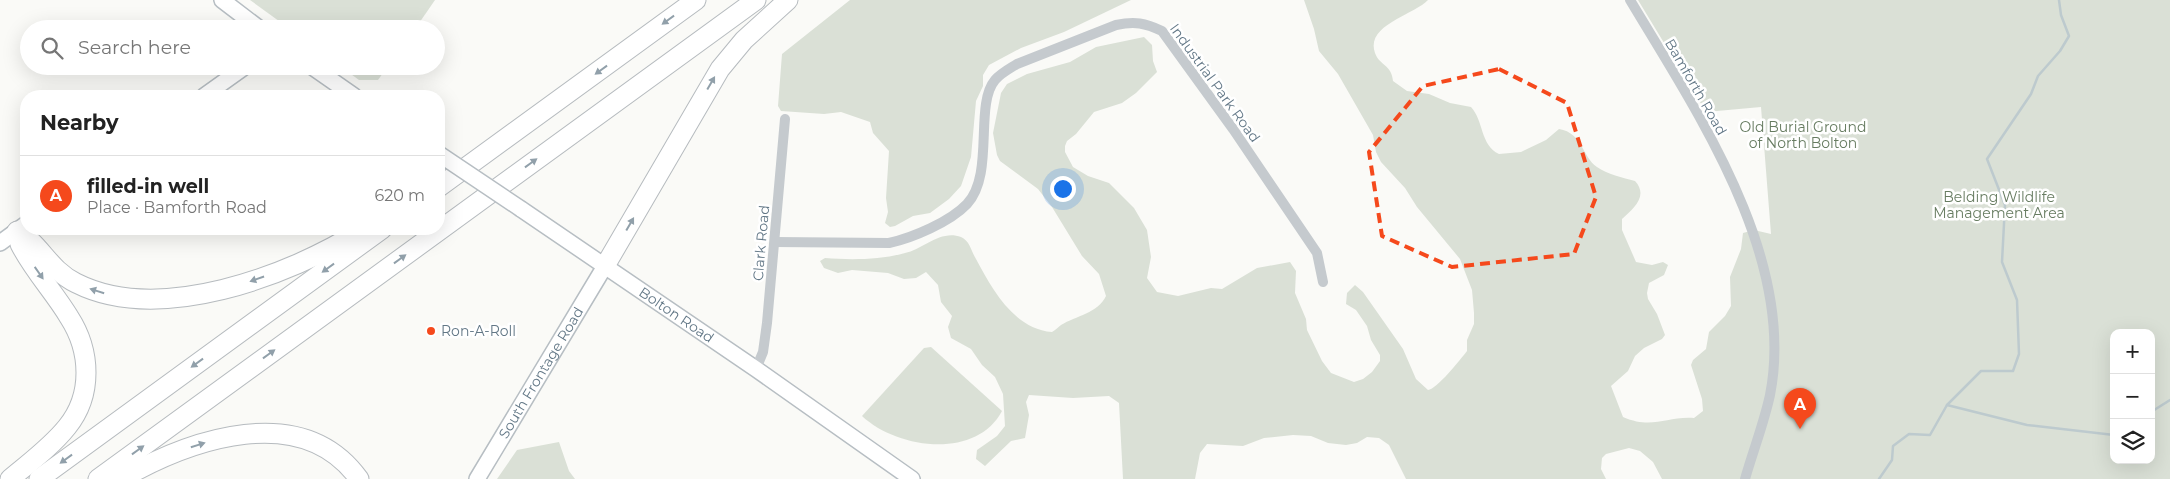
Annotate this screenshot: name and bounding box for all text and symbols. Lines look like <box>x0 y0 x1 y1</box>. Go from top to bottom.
one-way arrow <box>662 15 675 26</box>
search box <box>20 20 445 75</box>
street label: Industrial Park Road <box>1166 20 1264 146</box>
icon: search <box>38 34 66 62</box>
text: Search here <box>78 36 191 59</box>
street label: Bamforth Road <box>1661 36 1731 138</box>
one-way arrow <box>594 64 607 74</box>
one-way arrow <box>706 77 715 90</box>
text: Nearby <box>40 110 119 135</box>
park label: Old Burial Ground of North Bolton <box>1739 118 1867 152</box>
one-way arrow <box>525 158 538 168</box>
text: filled-in well <box>87 175 209 198</box>
your location <box>1050 176 1076 202</box>
text: A <box>50 186 62 205</box>
text: 620 m <box>374 186 425 205</box>
park label: Belding Wildlife Management Area <box>1933 188 2065 222</box>
text: Place · Bamforth Road <box>87 198 267 217</box>
street label: Clark Road <box>749 204 773 282</box>
one-way arrow <box>625 218 634 231</box>
one-way arrow <box>393 253 406 264</box>
one-way arrow <box>322 263 335 273</box>
one-way arrow <box>34 267 44 280</box>
one-way arrow <box>249 275 264 283</box>
street label: Bolton Road <box>635 283 717 347</box>
one-way arrow <box>90 287 105 295</box>
street label: South Frontage Road <box>494 304 587 442</box>
place label: Ron-A-Roll <box>441 322 516 340</box>
marker: Ron-A-Roll <box>425 325 437 337</box>
map controls <box>2110 329 2155 464</box>
button: + <box>2110 329 2155 374</box>
one-way arrow <box>262 349 275 360</box>
one-way arrow <box>191 358 204 369</box>
button: − <box>2110 374 2155 419</box>
pin: A <box>1784 388 1816 429</box>
button: layers <box>2110 419 2155 464</box>
one-way arrow <box>190 441 205 449</box>
one-way arrow <box>131 445 145 455</box>
one-way arrow <box>59 454 73 464</box>

